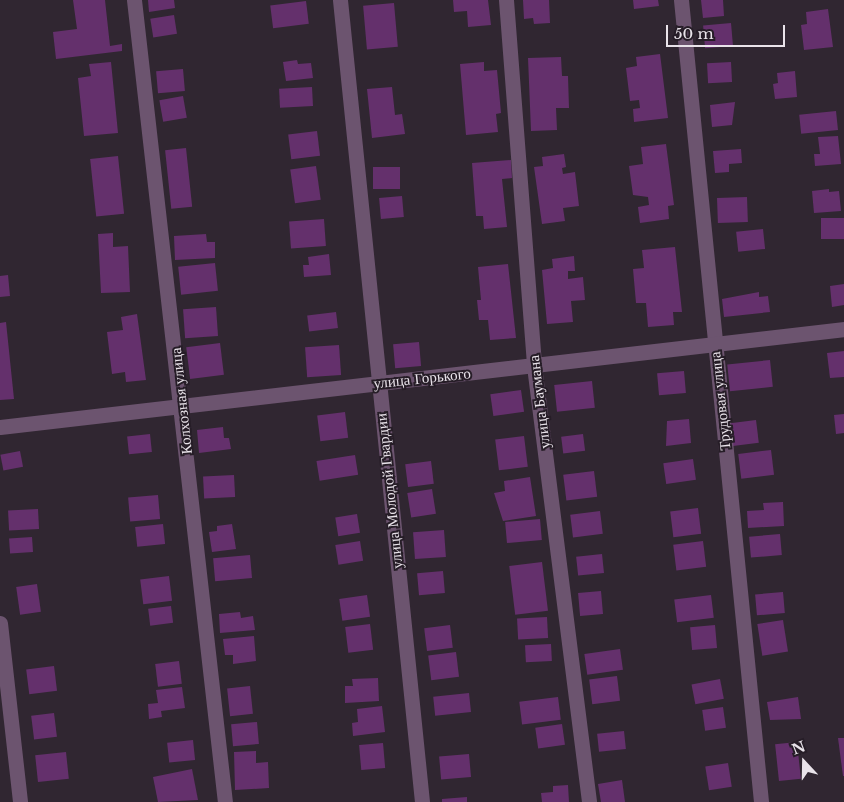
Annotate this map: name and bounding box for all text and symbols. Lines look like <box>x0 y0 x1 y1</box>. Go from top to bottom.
scale bar <box>669 15 788 47</box>
text: 50 m <box>674 24 714 43</box>
street label: Колхозная улица <box>166 347 196 455</box>
street label: Трудовая улица <box>706 351 734 451</box>
street label: улица Баумана <box>524 354 554 450</box>
street label: улица Горького <box>372 364 472 392</box>
street label: улица Молодой Гвардии <box>372 412 406 570</box>
north arrow <box>779 737 829 787</box>
text: N <box>789 737 808 759</box>

